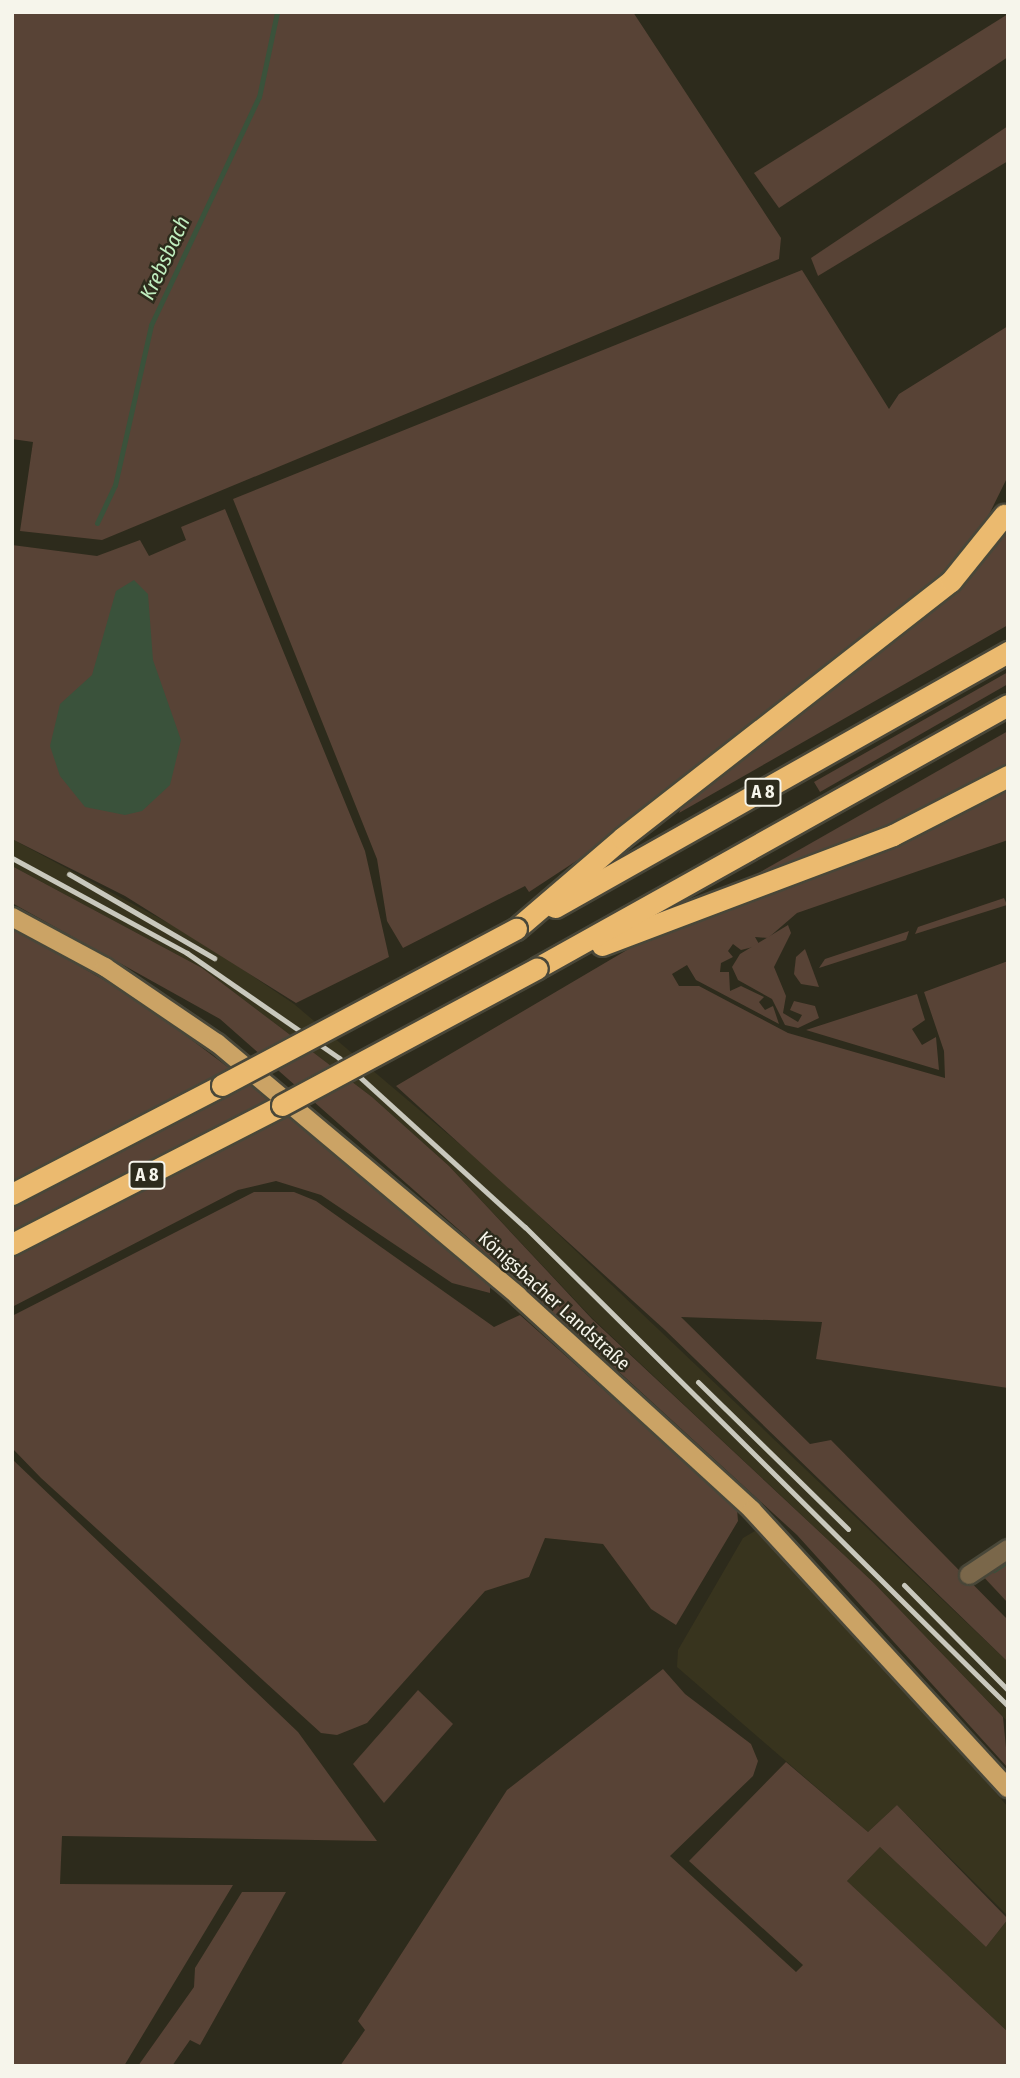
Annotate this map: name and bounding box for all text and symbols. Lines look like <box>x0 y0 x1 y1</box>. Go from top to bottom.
water label: Krebsbach <box>135 212 195 304</box>
road number: A 8 <box>744 778 782 806</box>
road number: A 8 <box>128 1160 166 1190</box>
street label: Königsbacher Landstraße <box>473 1227 635 1375</box>

